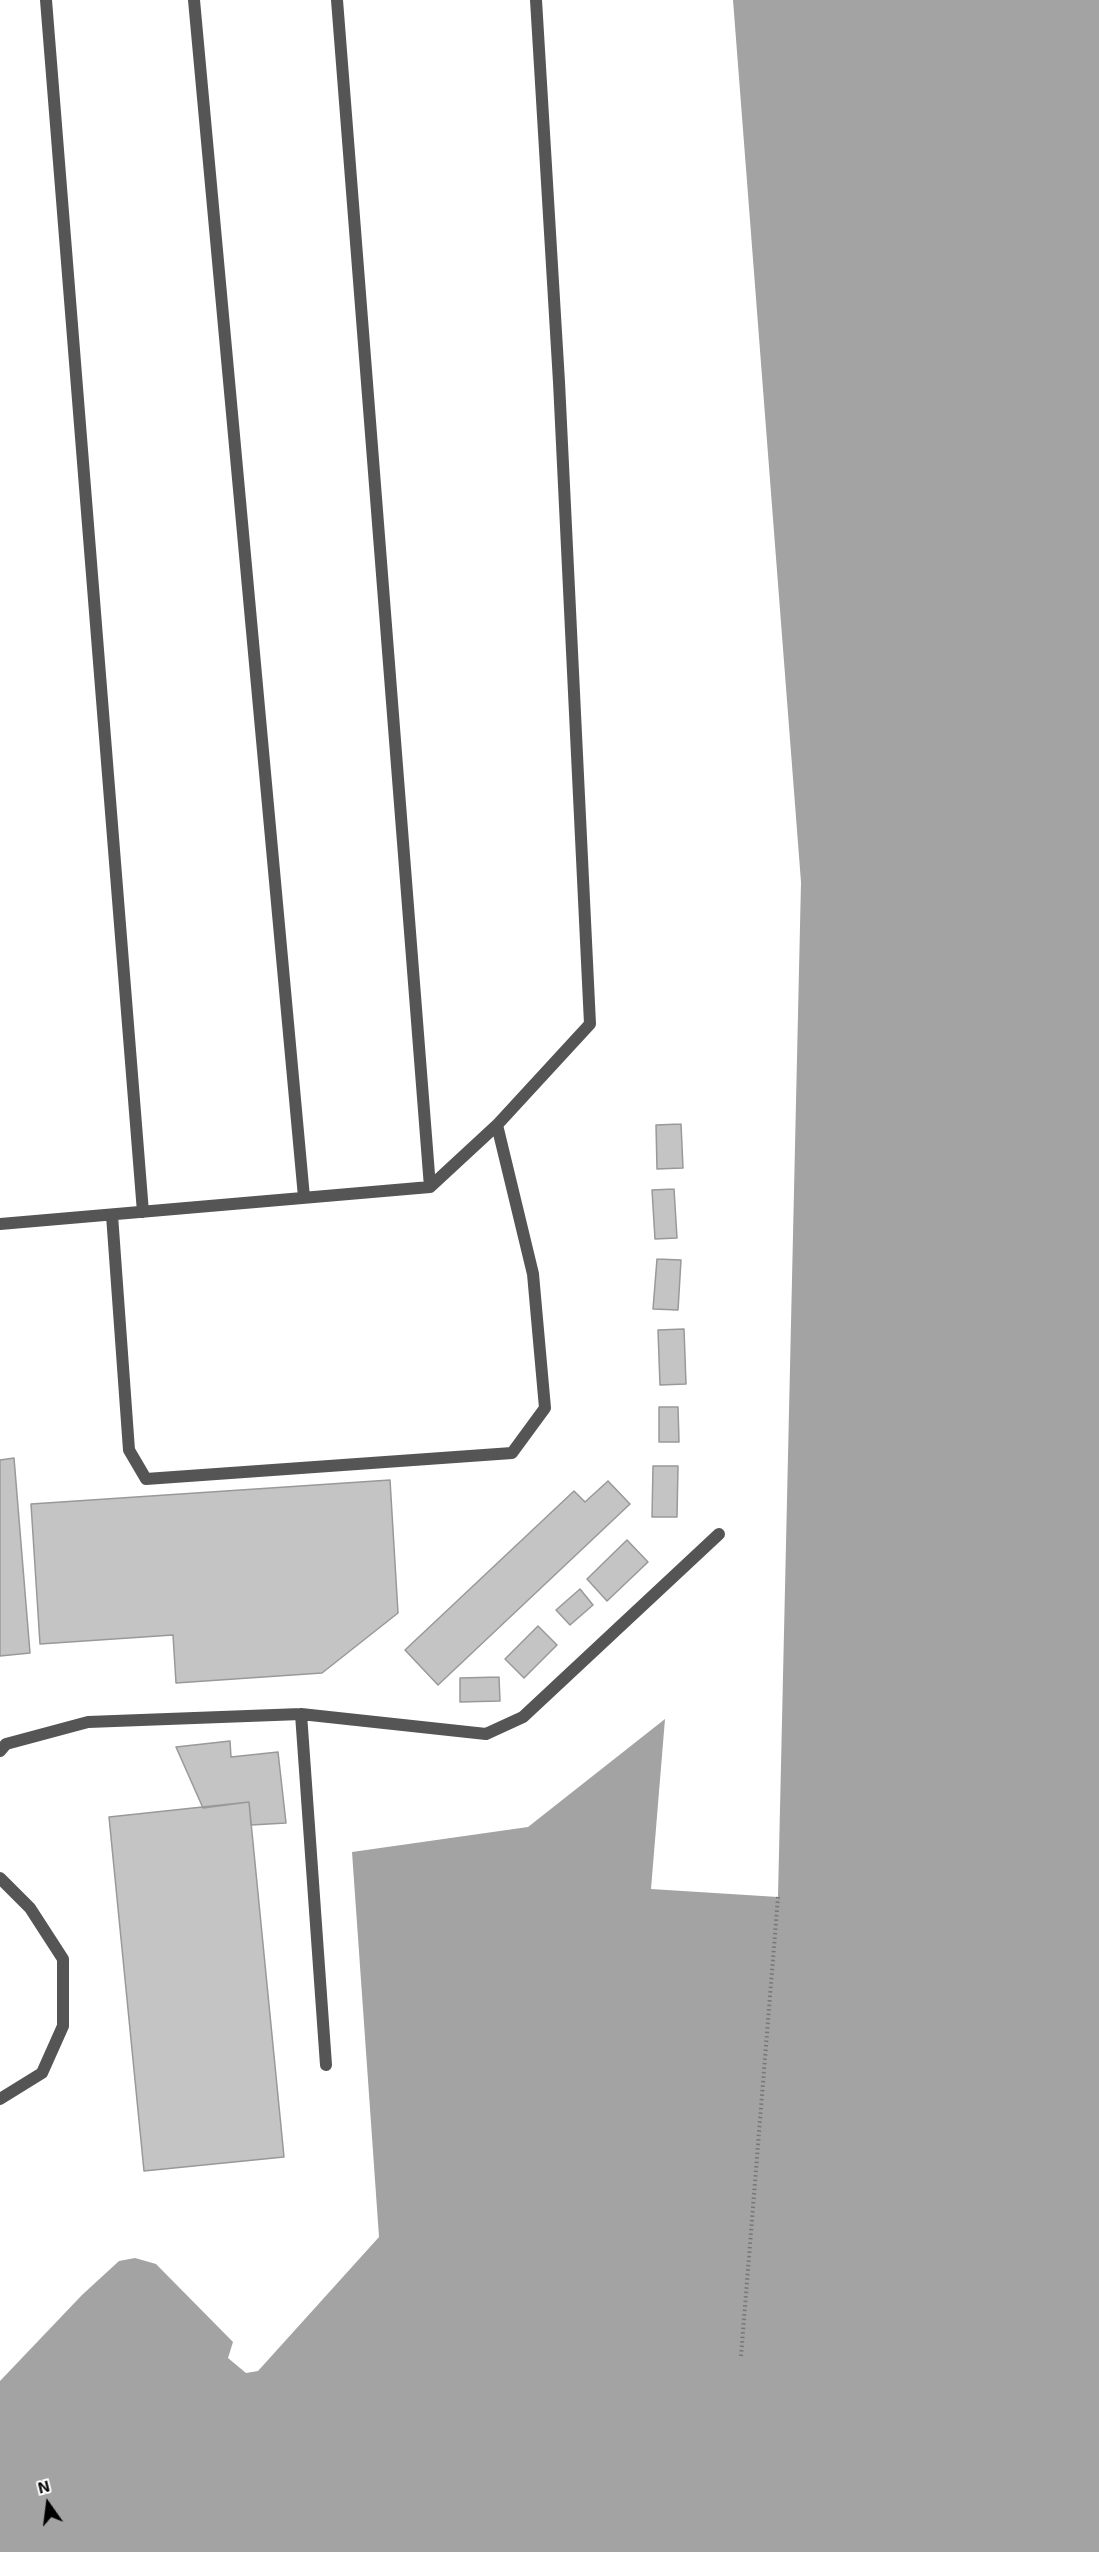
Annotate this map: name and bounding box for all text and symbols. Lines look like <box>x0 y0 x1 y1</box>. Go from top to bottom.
north arrow <box>18 2474 78 2534</box>
text: N <box>36 2475 51 2497</box>

